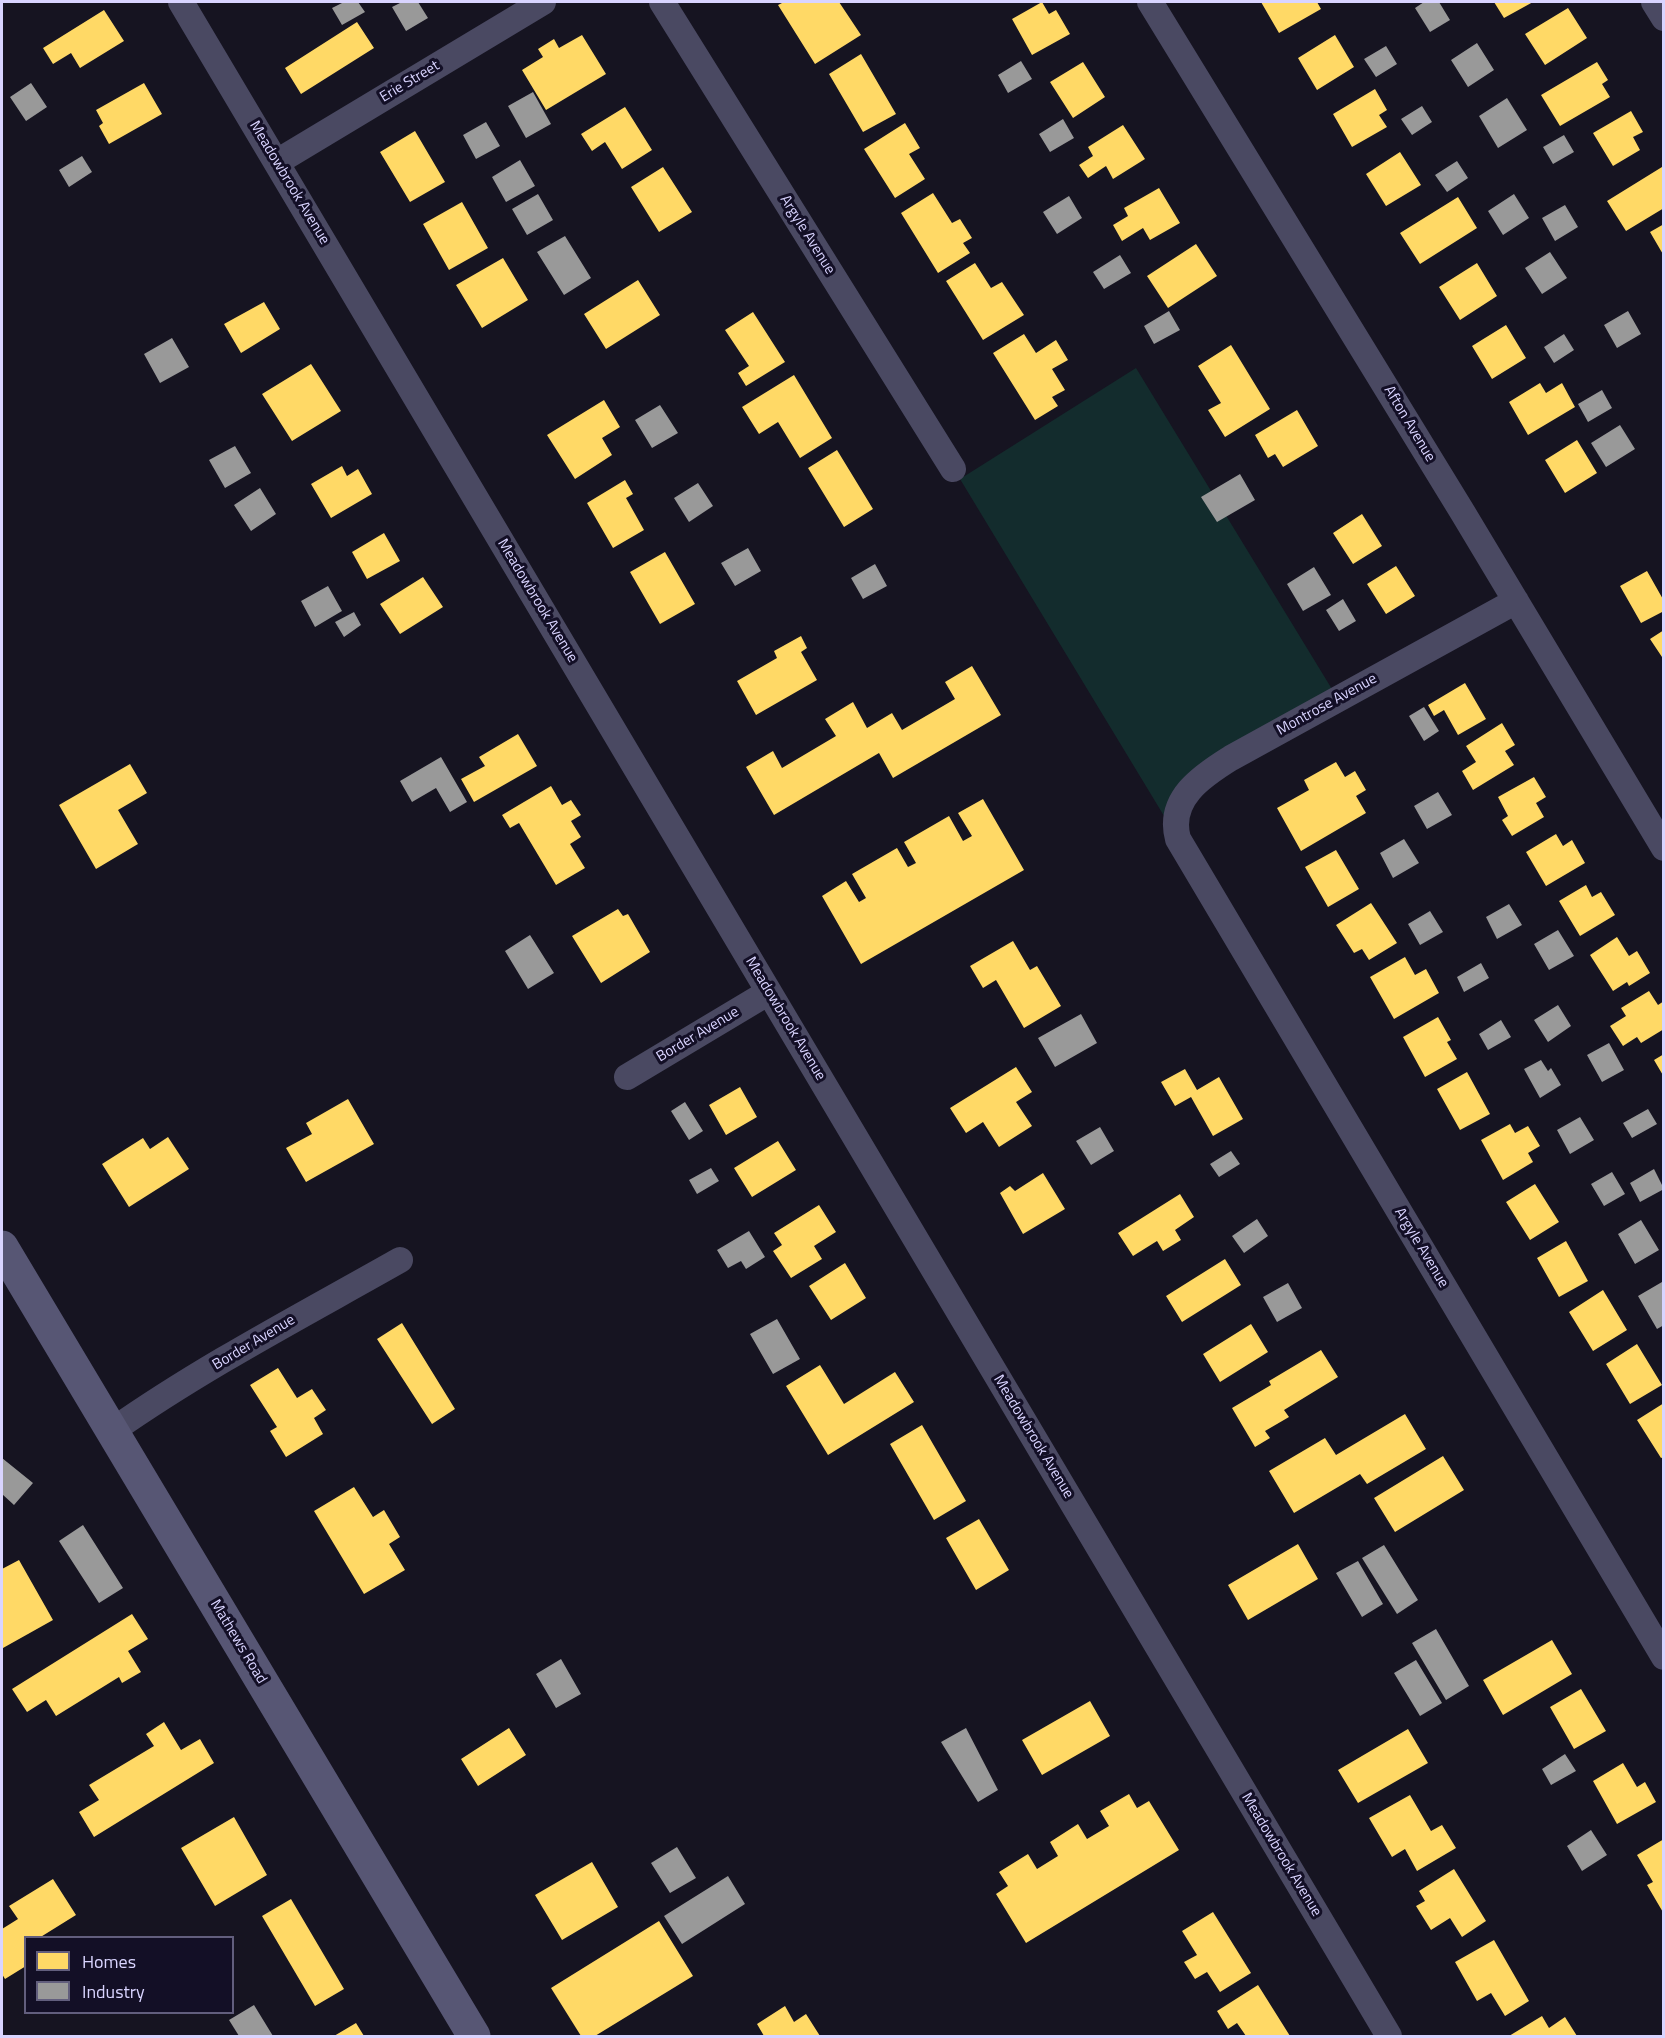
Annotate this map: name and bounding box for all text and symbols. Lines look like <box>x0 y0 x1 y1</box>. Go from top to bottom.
street label: Erie Street <box>377 57 443 107</box>
street label: Meadowbrook Avenue <box>245 118 333 248</box>
street label: Argyle Avenue <box>775 192 839 278</box>
street label: Afton Avenue <box>1379 383 1439 465</box>
street label: Meadowbrook Avenue <box>493 536 581 666</box>
street label: Montrose Avenue <box>1274 670 1380 740</box>
street label: Meadowbrook Avenue <box>741 954 829 1084</box>
street label: Border Avenue <box>653 1003 743 1067</box>
street label: Argyle Avenue <box>1390 1205 1452 1291</box>
street label: Border Avenue <box>209 1311 299 1375</box>
street label: Meadowbrook Avenue <box>989 1372 1077 1502</box>
street label: Mathews Road <box>206 1597 270 1687</box>
street label: Meadowbrook Avenue <box>1237 1790 1325 1920</box>
legend <box>24 1936 234 2014</box>
text: Homes <box>82 1948 136 1975</box>
text: Industry <box>82 1978 145 2005</box>

